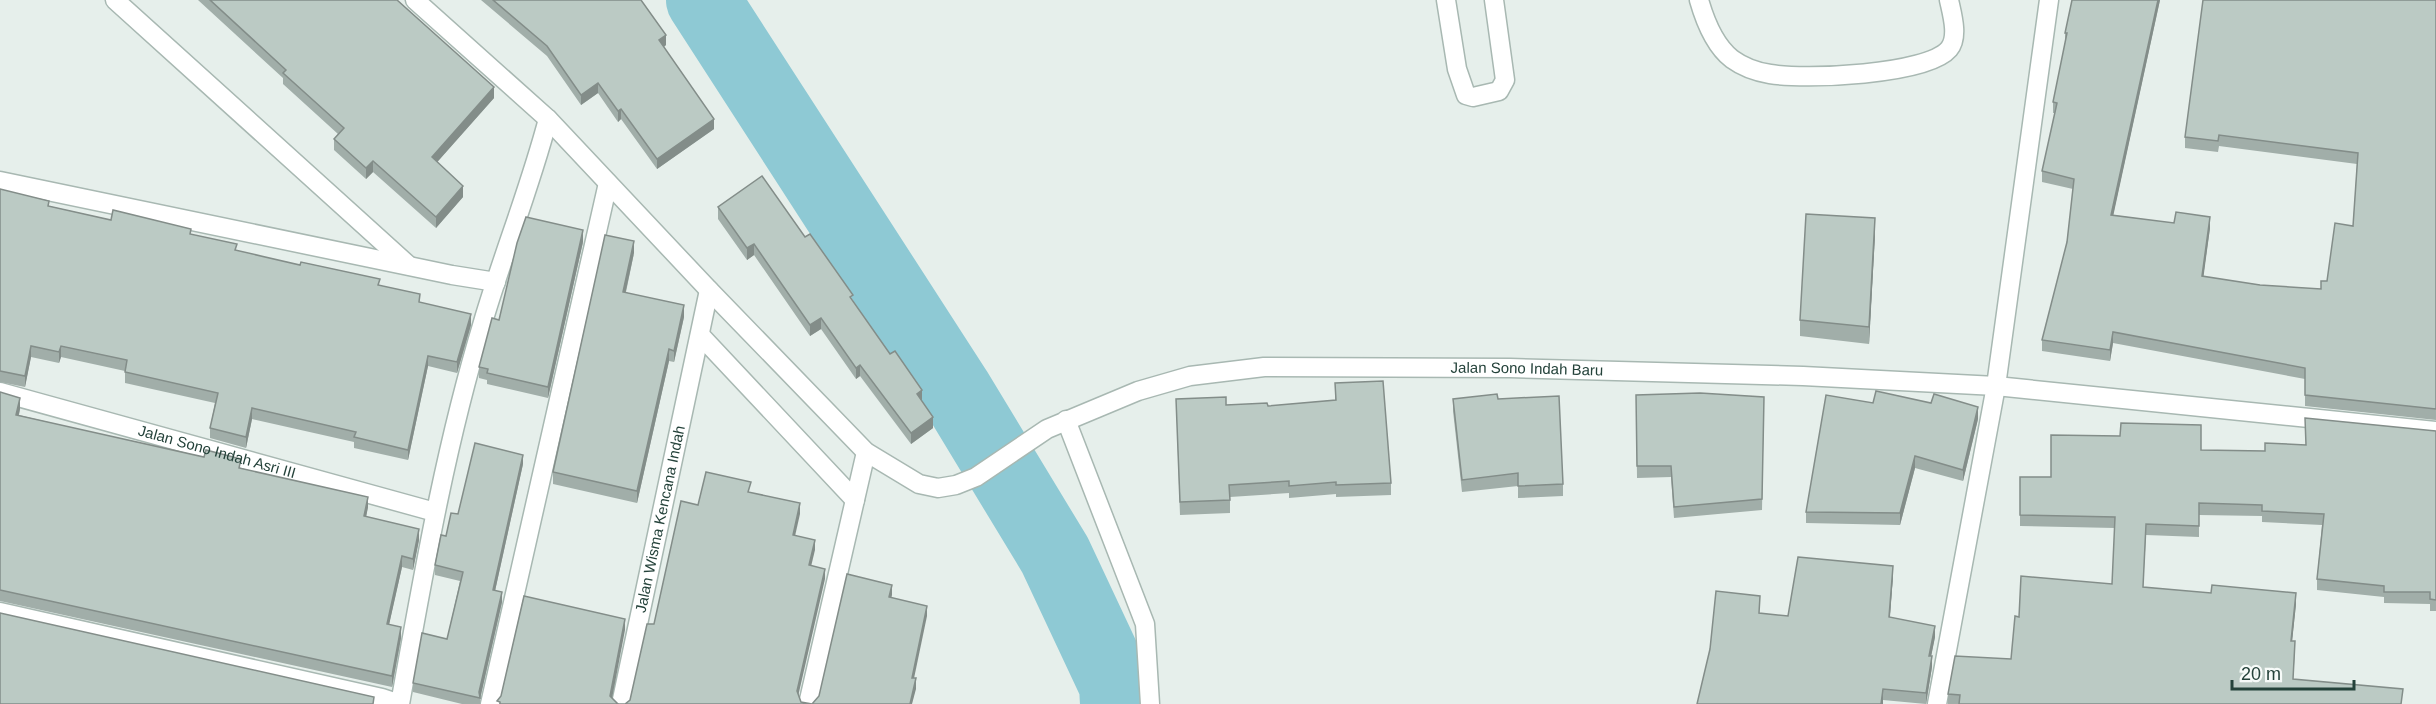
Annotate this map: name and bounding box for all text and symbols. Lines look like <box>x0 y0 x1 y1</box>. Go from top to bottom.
street label: Jalan Sono Indah Baru <box>1451 359 1604 379</box>
street label: Jalan Sono Indah Asri III <box>136 422 298 481</box>
street label: Jalan Wisma Kencana Indah <box>632 424 688 614</box>
scale bar <box>2232 653 2354 691</box>
text: 20 m <box>2241 664 2281 684</box>

